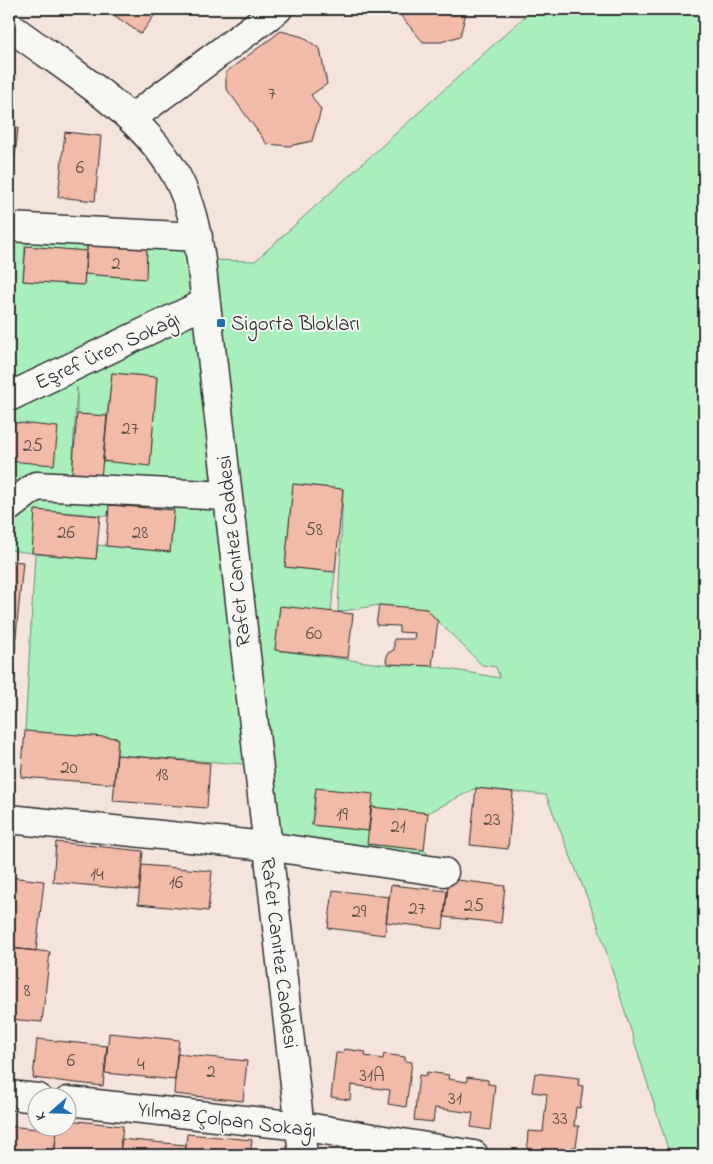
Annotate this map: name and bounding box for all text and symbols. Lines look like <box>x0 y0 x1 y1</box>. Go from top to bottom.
house number: 7 <box>268 81 276 108</box>
house number: 6 <box>76 155 84 182</box>
house number: 2 <box>111 251 121 278</box>
street label: Eşref Üren Sokağı <box>31 305 186 400</box>
place label: Sigorta Blokları <box>231 310 360 342</box>
marker: Sigorta Blokları <box>215 317 227 329</box>
house number: 27 <box>121 416 139 443</box>
house number: 25 <box>23 433 43 460</box>
street label: Rafet Canıtez Caddesi <box>210 454 260 648</box>
house number: 58 <box>305 517 323 544</box>
house number: 26 <box>57 520 75 547</box>
house number: 28 <box>132 520 148 547</box>
house number: 60 <box>306 621 322 648</box>
house number: 20 <box>60 755 78 782</box>
house number: 18 <box>155 762 169 789</box>
house number: 19 <box>336 802 348 829</box>
house number: 23 <box>483 807 501 834</box>
house number: 21 <box>390 814 406 841</box>
street label: Rafet Canıtez Caddesi <box>251 856 305 1050</box>
house number: 14 <box>90 862 104 889</box>
house number: 16 <box>169 870 183 897</box>
house number: 25 <box>464 893 484 920</box>
house number: 27 <box>408 896 426 923</box>
house number: 29 <box>351 899 367 926</box>
house number: 8 <box>23 978 31 1005</box>
house number: 6 <box>67 1048 75 1075</box>
house number: 4 <box>137 1052 145 1079</box>
house number: 2 <box>206 1059 216 1086</box>
house number: 31A <box>359 1063 385 1090</box>
north arrow <box>28 1086 78 1136</box>
house number: 31 <box>448 1086 462 1113</box>
street label: Yılmaz Çolpan Sokağı <box>135 1095 318 1149</box>
house number: 33 <box>552 1106 568 1133</box>
text: K <box>30 1108 52 1123</box>

